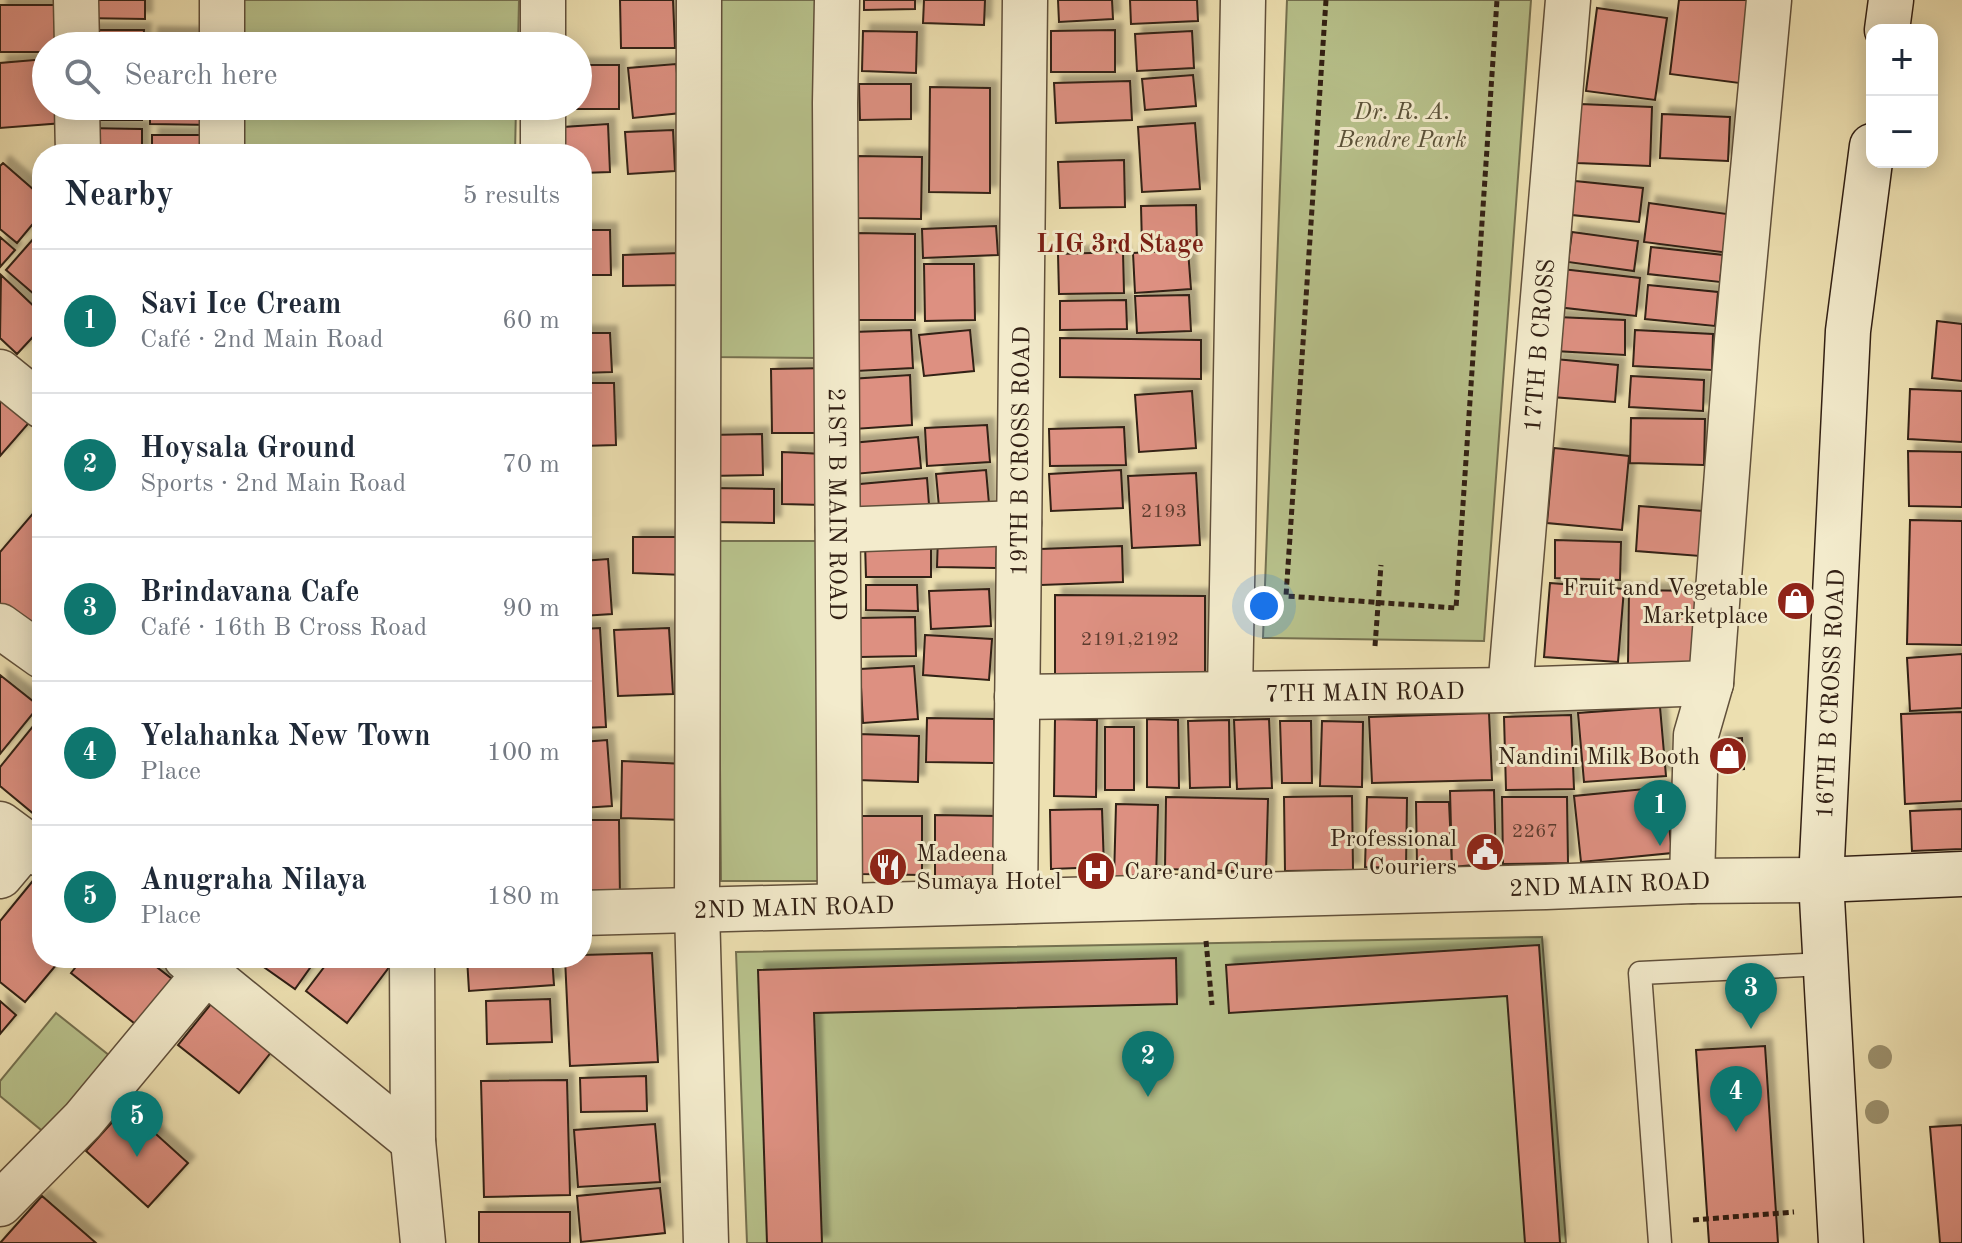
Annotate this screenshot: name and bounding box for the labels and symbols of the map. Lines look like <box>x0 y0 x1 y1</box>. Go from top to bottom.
park label: Dr. R. A. Bendre Park <box>1336 101 1467 153</box>
district label: LIG 3rd Stage <box>1036 232 1204 258</box>
street label: 17TH B CROSS <box>1522 258 1560 433</box>
street label: 19TH B CROSS ROAD <box>1009 326 1035 576</box>
street label: 21ST B MAIN ROAD <box>823 388 848 620</box>
house number: 2193 <box>1141 502 1187 522</box>
street label: 16TH B CROSS ROAD <box>1814 568 1850 819</box>
place label: Fruit and Vegetable Marketplace <box>1562 577 1768 629</box>
shop icon: Fruit and Vegetable Marketplace <box>1775 580 1817 622</box>
your location <box>1244 586 1284 626</box>
house number: 2191,2192 <box>1081 630 1179 650</box>
street label: 7TH MAIN ROAD <box>1265 681 1465 707</box>
shop icon: Nandini Milk Booth <box>1707 735 1749 777</box>
place label: Nandini Milk Booth <box>1497 746 1700 770</box>
pin: 1 <box>1634 780 1686 846</box>
house number: 2267 <box>1512 822 1558 842</box>
place label: Professional Couriers <box>1329 828 1457 880</box>
public building icon: Professional Couriers <box>1464 831 1506 873</box>
place label: Madeena Sumaya Hotel <box>916 843 1062 895</box>
restaurant icon: Madeena Sumaya Hotel <box>867 846 909 888</box>
hospital icon: Care and Cure <box>1075 850 1117 892</box>
place label: Care and Cure <box>1124 861 1273 885</box>
street label: 2ND MAIN ROAD <box>1509 871 1710 902</box>
street label: 2ND MAIN ROAD <box>693 895 895 924</box>
pin: 3 <box>1725 963 1777 1029</box>
pin: 2 <box>1122 1031 1174 1097</box>
pin: 4 <box>1710 1066 1762 1132</box>
pin: 5 <box>111 1091 163 1157</box>

